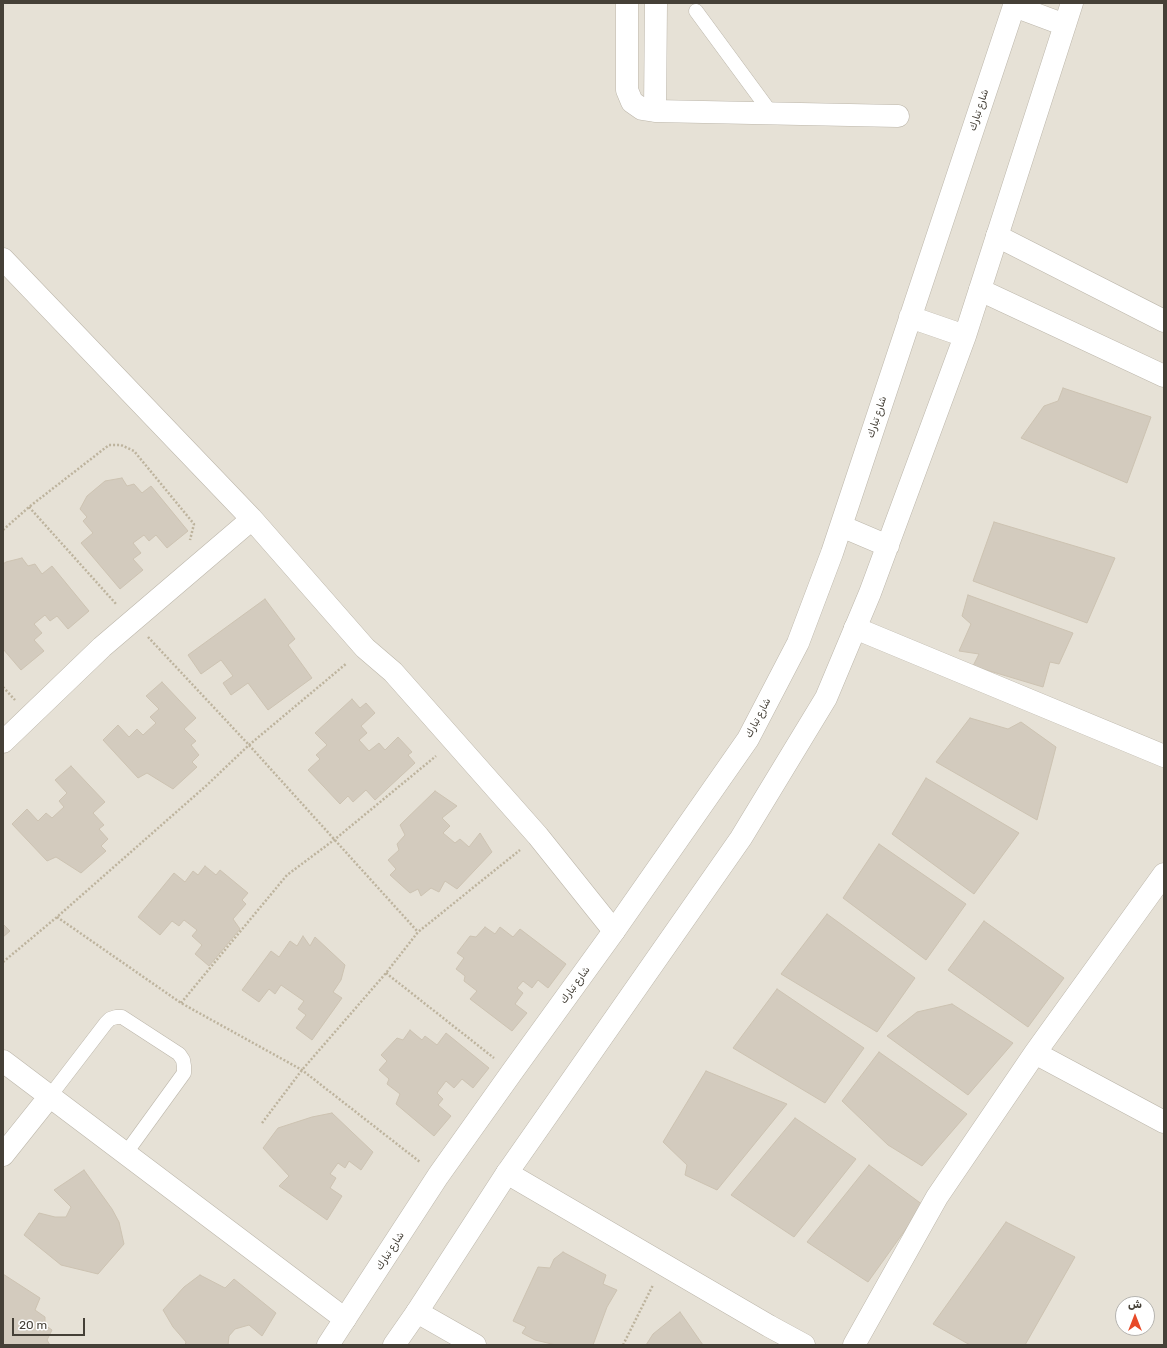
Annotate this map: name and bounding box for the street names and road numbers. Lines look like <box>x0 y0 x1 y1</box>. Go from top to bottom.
street label: شارع تبارك <box>967 88 991 132</box>
street label: شارع تبارك <box>865 395 889 439</box>
street label: شارع تبارك <box>743 696 773 740</box>
street label: شارع تبارك <box>557 964 593 1006</box>
street label: شارع تبارك <box>373 1230 407 1272</box>

